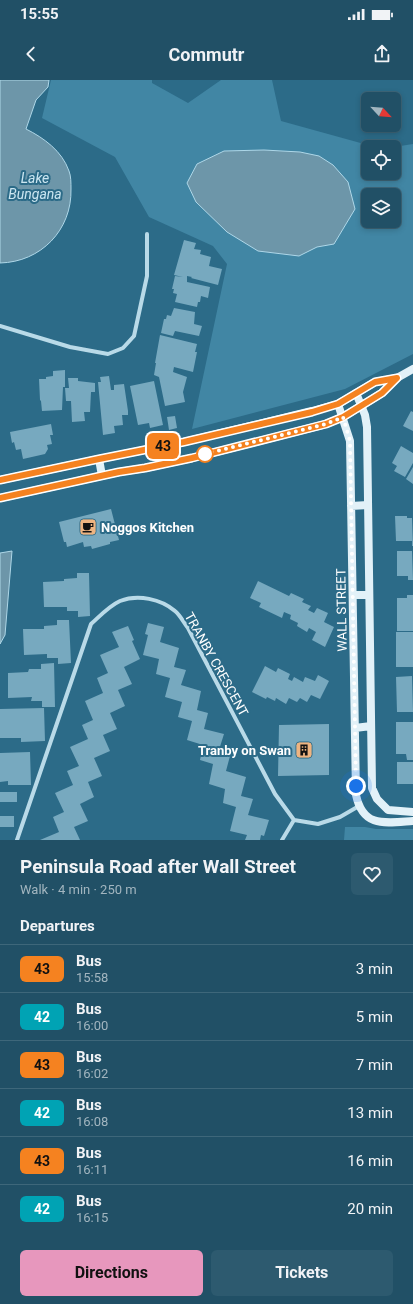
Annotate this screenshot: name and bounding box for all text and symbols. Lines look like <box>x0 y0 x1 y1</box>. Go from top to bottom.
text: 15:55 <box>20 5 59 23</box>
icon: back <box>20 43 42 65</box>
icon: share <box>371 43 393 65</box>
text: Commutr <box>169 44 244 65</box>
north arrow <box>361 92 401 132</box>
map controls <box>361 92 401 228</box>
button: locate <box>361 140 401 180</box>
water label: Lake Bungana <box>8 170 62 202</box>
button: layers <box>361 188 401 228</box>
line badge: 43 <box>145 433 181 459</box>
text: 43 <box>155 438 171 454</box>
unlabelled marker <box>196 445 214 463</box>
cafe icon: Noggos Kitchen <box>78 517 98 537</box>
place label: Noggos Kitchen <box>101 520 194 535</box>
street label: WALL STREET <box>333 568 350 652</box>
street label: TRANBY CRESCENT <box>182 610 251 719</box>
building icon: Tranby on Swan <box>294 740 314 760</box>
place label: Tranby on Swan <box>198 743 291 758</box>
your location <box>346 776 366 796</box>
button: heart <box>351 853 393 895</box>
text: Peninsula Road after Wall Street <box>20 855 296 878</box>
text: Walk · 4 min · 250 m <box>20 882 137 897</box>
text: Departures <box>20 917 95 935</box>
text: Bus <box>76 952 102 970</box>
text: 3 min <box>356 960 393 978</box>
text: 43 <box>34 961 50 977</box>
text: 15:58 <box>76 970 108 985</box>
text: Bus <box>76 1000 102 1018</box>
text: 5 min <box>356 1008 393 1026</box>
text: 42 <box>34 1009 50 1025</box>
text: 16:00 <box>76 1018 108 1033</box>
text: Bus <box>76 1048 102 1066</box>
text: 7 min <box>356 1056 393 1074</box>
text: 43 <box>34 1057 50 1073</box>
text: 16:02 <box>76 1066 108 1081</box>
text: Bus <box>76 1096 102 1114</box>
text: 13 min <box>347 1104 393 1122</box>
text: 42 <box>34 1105 50 1121</box>
text: 16:08 <box>76 1114 108 1129</box>
text: Bus <box>76 1144 102 1162</box>
text: 16 min <box>347 1152 393 1170</box>
text: 43 <box>34 1153 50 1169</box>
text: 16:11 <box>76 1162 108 1177</box>
text: Bus <box>76 1192 102 1210</box>
text: 20 min <box>347 1200 393 1218</box>
text: 42 <box>34 1201 50 1217</box>
text: 16:15 <box>76 1210 108 1225</box>
button: Directions <box>20 1250 203 1296</box>
button: Tickets <box>211 1250 393 1296</box>

